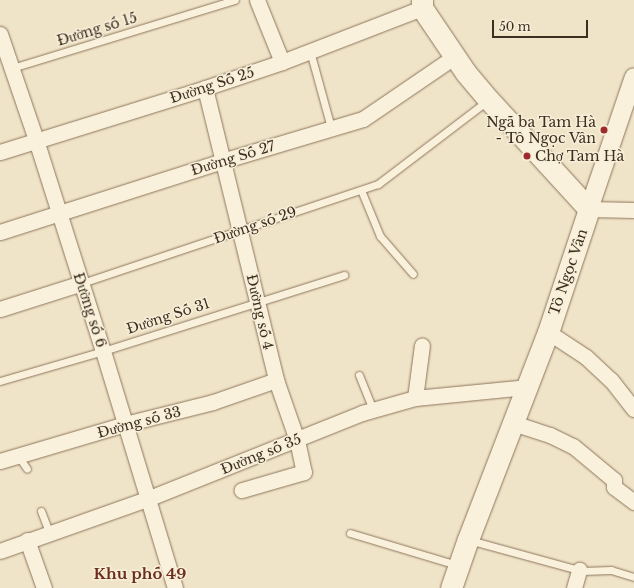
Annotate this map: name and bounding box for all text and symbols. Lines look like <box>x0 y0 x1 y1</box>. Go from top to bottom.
street label: Đường số 15 <box>55 9 139 49</box>
scale bar <box>494 12 590 38</box>
text: 50 m <box>499 19 531 34</box>
street label: Đường Số 25 <box>167 63 257 107</box>
place label: Ngã ba Tam Hà - Tô Ngọc Vân <box>485 114 596 146</box>
marker: Ngã ba Tam Hà - Tô Ngọc Vân <box>599 125 609 135</box>
street label: Đường Số 27 <box>189 137 277 179</box>
place label: Chợ Tam Hà <box>535 148 625 164</box>
marker: Chợ Tam Hà <box>522 151 532 161</box>
street label: Đường số 29 <box>211 203 299 247</box>
street label: Tô Ngọc Vân <box>545 226 591 318</box>
street label: Đường số 6 <box>70 270 110 350</box>
street label: Đường số 4 <box>243 273 277 351</box>
street label: Đường Số 31 <box>124 295 212 337</box>
street label: Đường số 33 <box>95 403 183 441</box>
street label: Đường số 35 <box>218 430 304 478</box>
district label: Khu phố 49 <box>94 565 186 583</box>

